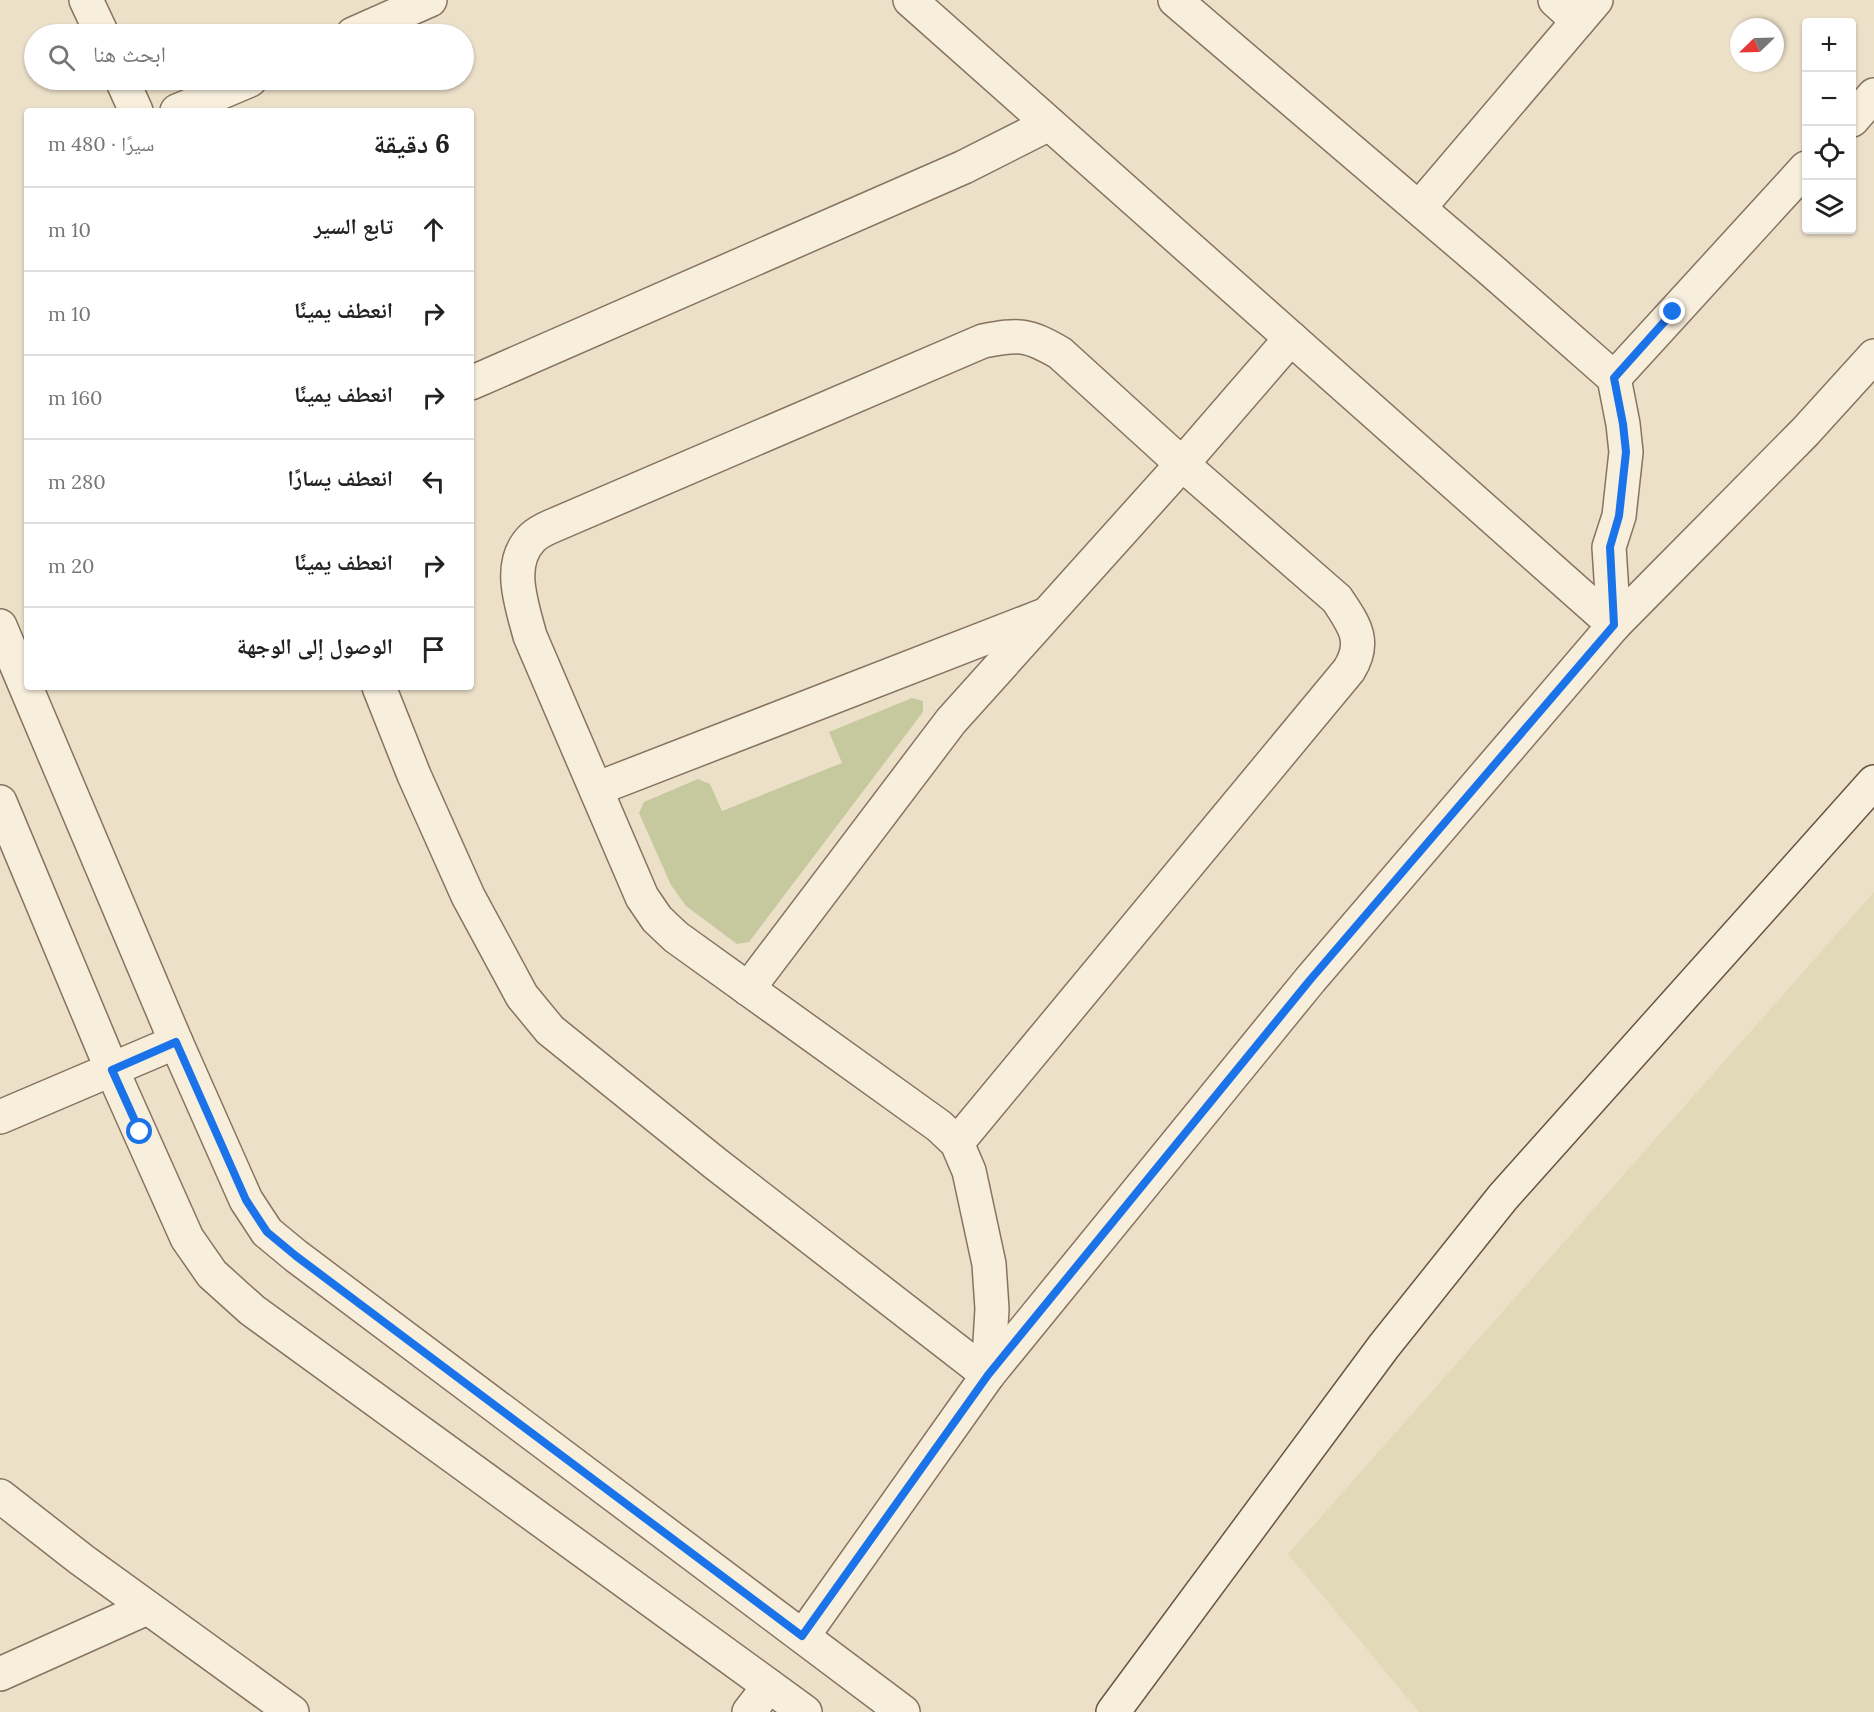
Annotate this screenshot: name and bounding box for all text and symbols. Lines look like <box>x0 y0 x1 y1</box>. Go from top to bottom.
north arrow <box>1730 18 1784 72</box>
map controls <box>1802 18 1856 234</box>
button: + <box>1802 18 1856 72</box>
search box <box>24 24 474 90</box>
text: ابحث هنا <box>93 40 166 68</box>
icon: search <box>45 41 78 74</box>
button: − <box>1802 72 1856 126</box>
button: locate <box>1802 126 1856 180</box>
text: 6 دقيقة <box>374 127 450 160</box>
text: سيرًا · 480 m <box>48 131 154 156</box>
button: layers <box>1802 180 1856 234</box>
text: تابع السير <box>314 212 393 240</box>
icon: ahead <box>417 213 450 246</box>
text: 10 m <box>48 217 91 242</box>
text: انعطف يمينًا <box>294 296 393 324</box>
icon: right <box>417 297 450 330</box>
route end <box>1659 298 1685 324</box>
text: 10 m <box>48 301 91 326</box>
text: انعطف يمينًا <box>294 380 393 408</box>
icon: right <box>417 381 450 414</box>
text: 160 m <box>48 385 102 410</box>
text: انعطف يسارًا <box>287 464 393 492</box>
icon: left <box>417 465 450 498</box>
text: 280 m <box>48 469 106 494</box>
text: انعطف يمينًا <box>294 548 393 576</box>
icon: right <box>417 549 450 582</box>
text: 20 m <box>48 553 94 578</box>
text: الوصول إلى الوجهة <box>237 632 393 660</box>
icon: arrive <box>417 633 450 666</box>
route start <box>126 1118 152 1144</box>

